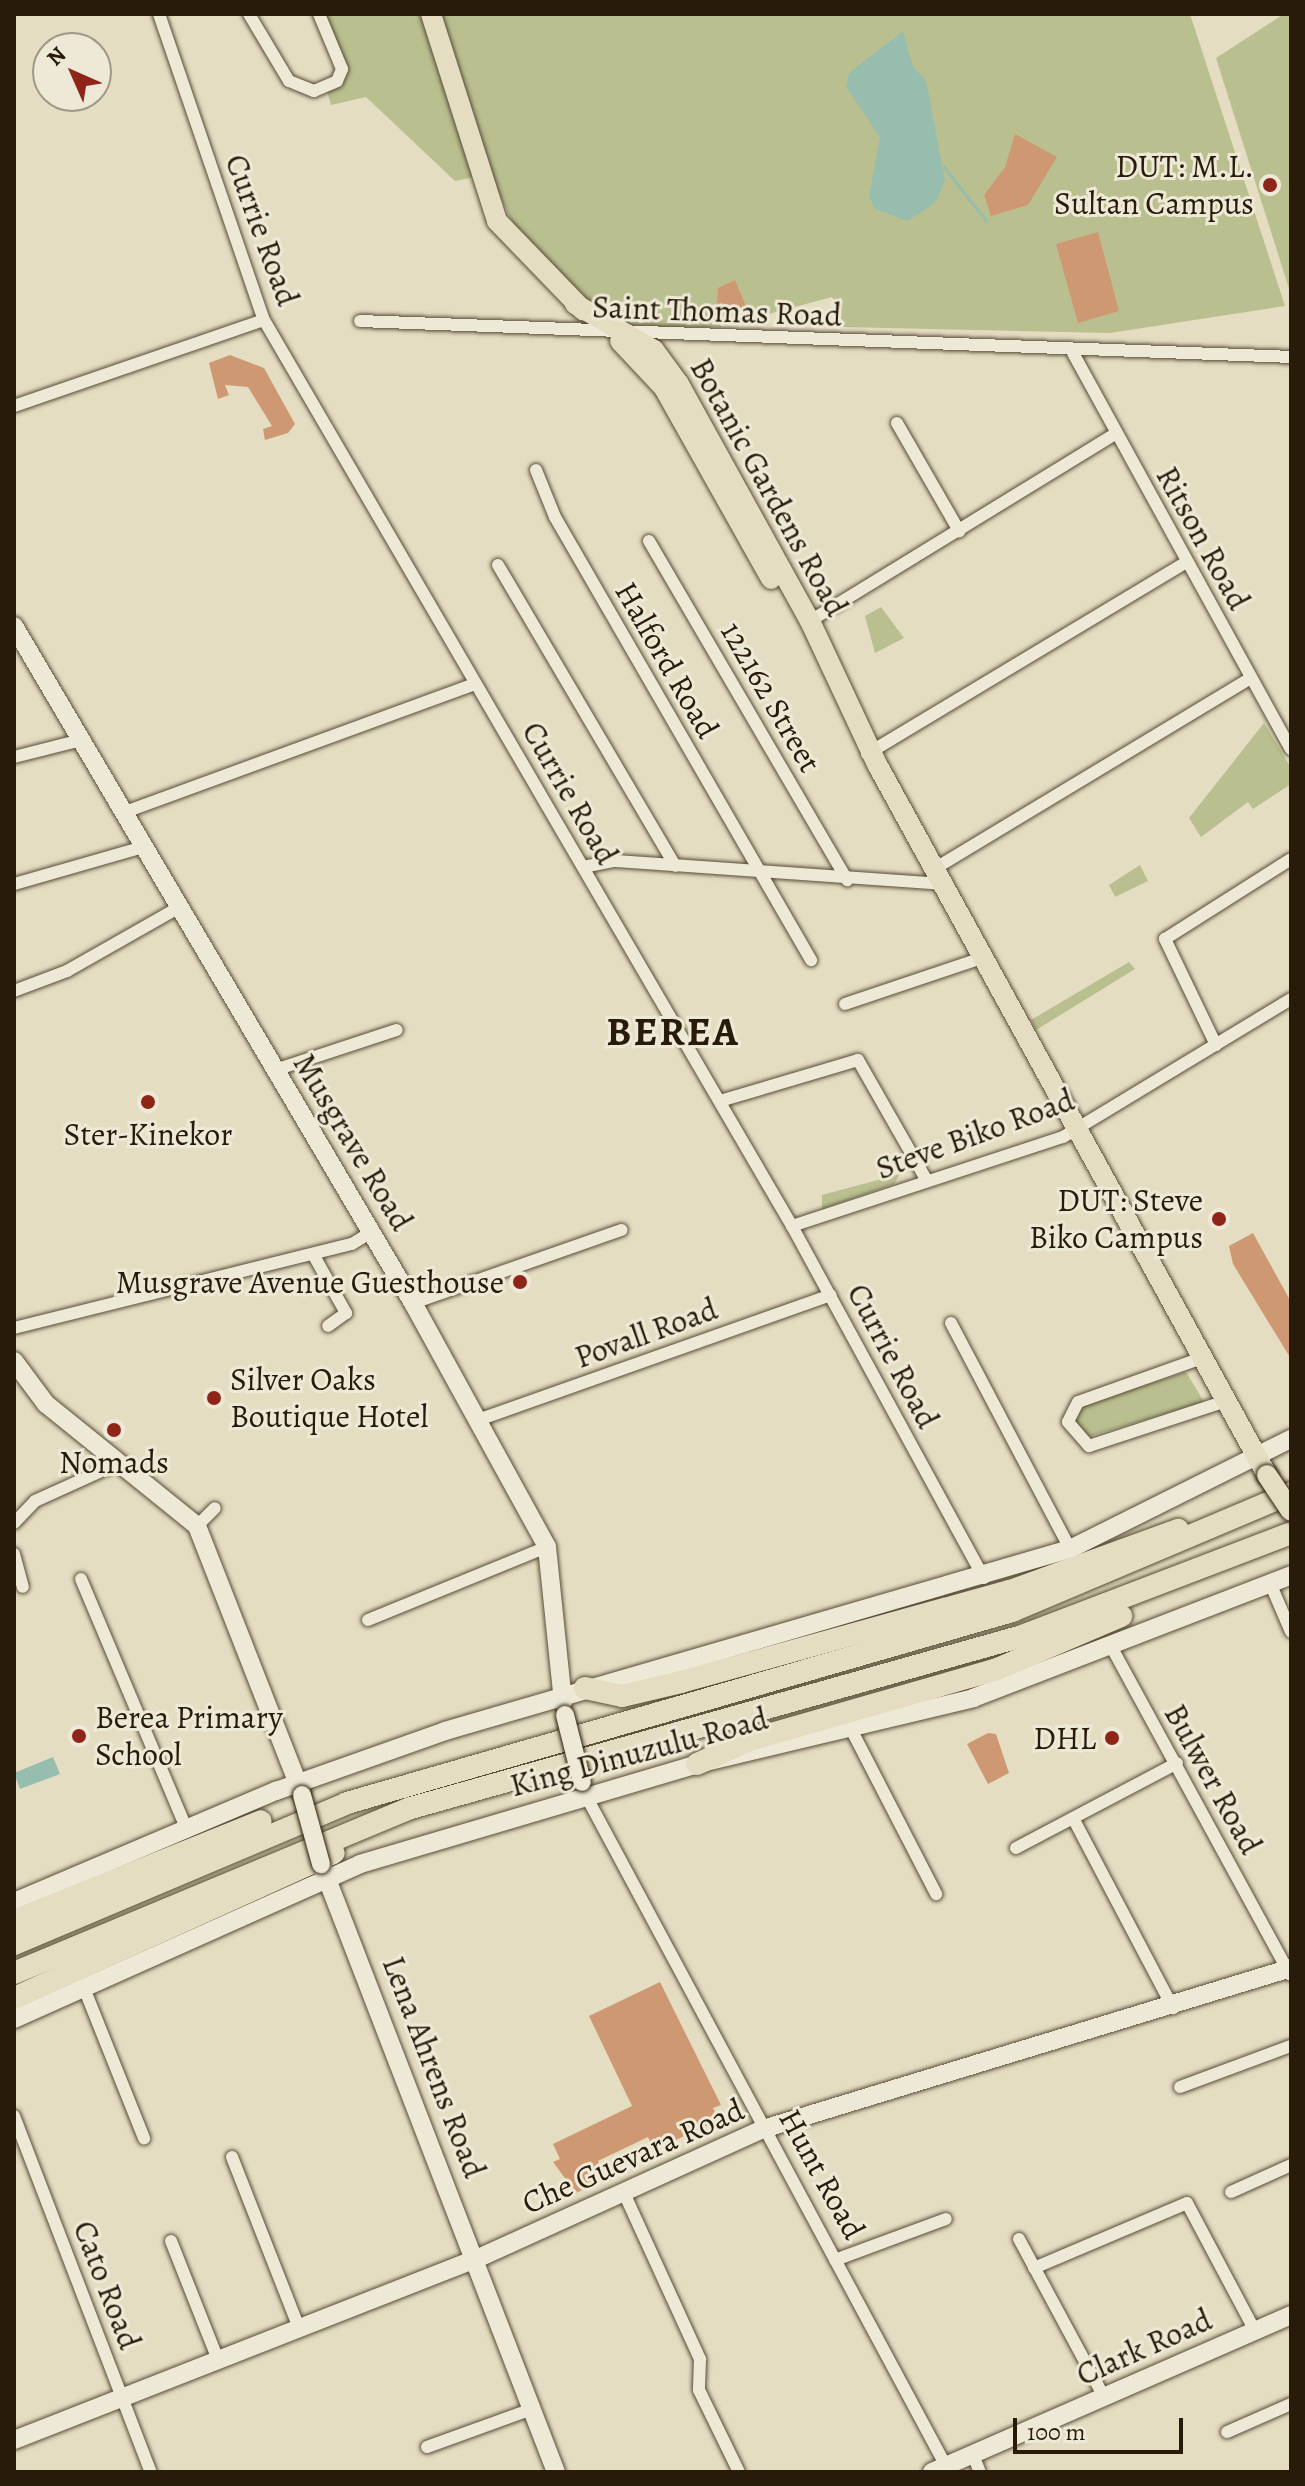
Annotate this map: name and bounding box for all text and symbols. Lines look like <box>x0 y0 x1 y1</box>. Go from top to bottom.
north arrow <box>32 32 112 112</box>
text: N <box>40 40 73 73</box>
place label: DUT: M.L. Sultan Campus <box>1054 148 1254 223</box>
street label: Currie Road <box>217 149 307 311</box>
marker: DUT: M.L. Sultan Campus <box>1261 176 1279 194</box>
street label: Saint Thomas Road <box>592 287 842 335</box>
street label: Botanic Gardens Road <box>682 351 856 623</box>
street label: Ritson Road <box>1148 460 1258 616</box>
street label: Halford Road <box>607 575 727 745</box>
street label: 122162 Street <box>713 615 829 779</box>
street label: Currie Road <box>514 715 626 871</box>
district label: BEREA <box>606 1008 740 1056</box>
street label: Musgrave Road <box>285 1046 421 1238</box>
street label: Steve Biko Road <box>871 1080 1079 1188</box>
marker: Ster-Kinekor <box>139 1093 157 1111</box>
place label: Ster-Kinekor <box>63 1115 233 1153</box>
place label: DUT: Steve Biko Campus <box>1029 1182 1203 1257</box>
marker: DUT: Steve Biko Campus <box>1210 1210 1228 1228</box>
place label: Musgrave Avenue Guesthouse <box>116 1263 504 1301</box>
marker: Musgrave Avenue Guesthouse <box>511 1273 529 1291</box>
street label: Currie Road <box>839 1277 947 1435</box>
street label: Povall Road <box>570 1290 722 1376</box>
place label: Silver Oaks Boutique Hotel <box>230 1361 428 1436</box>
marker: Silver Oaks Boutique Hotel <box>205 1389 223 1407</box>
marker: Nomads <box>105 1421 123 1439</box>
place label: Nomads <box>59 1443 169 1481</box>
street label: Bulwer Road <box>1156 1697 1270 1861</box>
place label: Berea Primary School <box>95 1699 283 1774</box>
street label: King Dinuzulu Road <box>506 1699 772 1805</box>
place label: DHL <box>1033 1719 1096 1757</box>
marker: Berea Primary School <box>70 1727 88 1745</box>
marker: DHL <box>1103 1729 1121 1747</box>
street label: Lena Ahrens Road <box>374 1951 494 2183</box>
street label: Che Guevara Road <box>516 2090 750 2222</box>
street label: Hunt Road <box>771 2102 873 2246</box>
street label: Cato Road <box>65 2215 149 2355</box>
street label: Clark Road <box>1070 2300 1218 2394</box>
scale bar <box>1017 2402 1187 2452</box>
text: 100 m <box>1027 2416 1086 2448</box>

